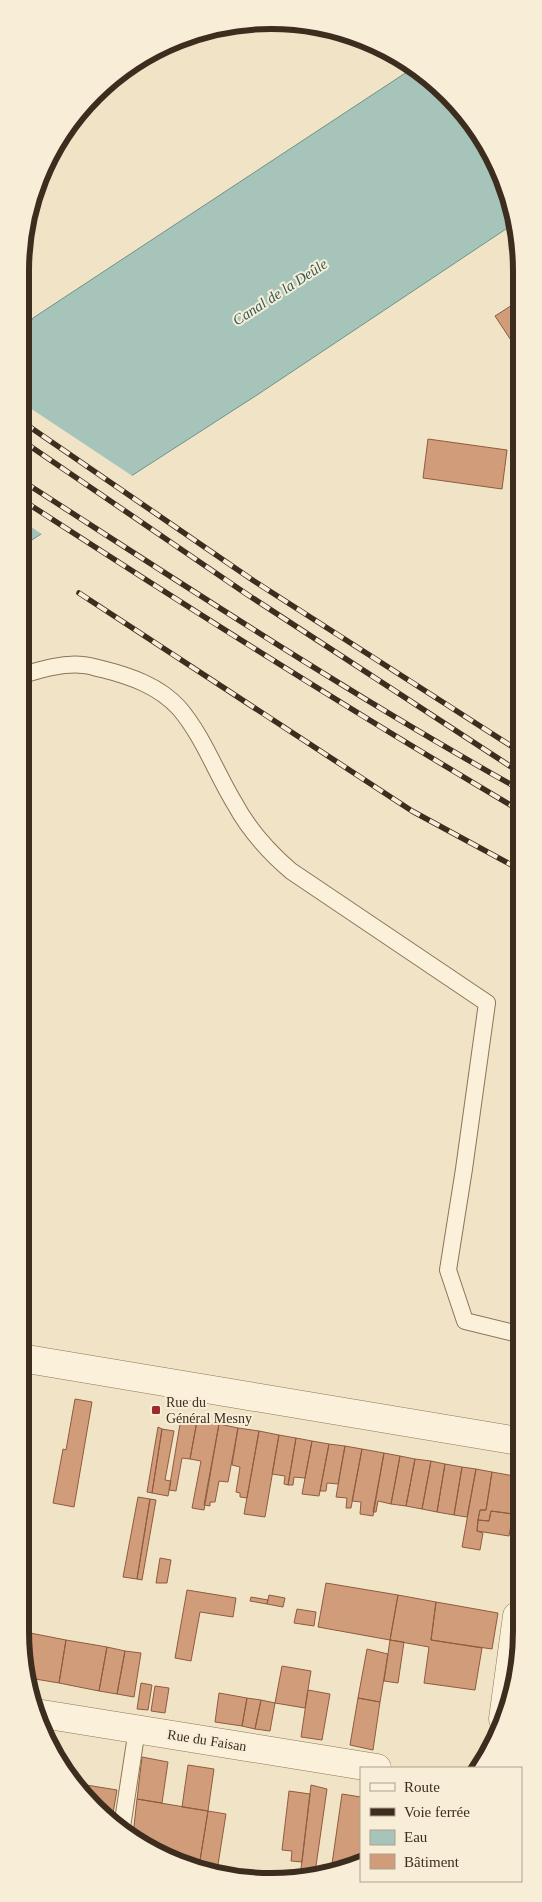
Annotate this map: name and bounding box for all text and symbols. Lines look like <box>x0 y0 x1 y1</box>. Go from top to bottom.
water label: Canal de la Deûle <box>230 255 331 329</box>
place label: Rue du Général Mesny <box>166 1395 252 1426</box>
marker: Rue du Général Mesny <box>150 1404 162 1416</box>
street label: Rue du Faisan <box>166 1727 248 1754</box>
legend <box>360 1767 522 1882</box>
text: Route <box>404 1779 440 1795</box>
text: Voie ferrée <box>404 1804 470 1820</box>
text: Eau <box>404 1829 428 1845</box>
text: Bâtiment <box>404 1854 460 1870</box>

